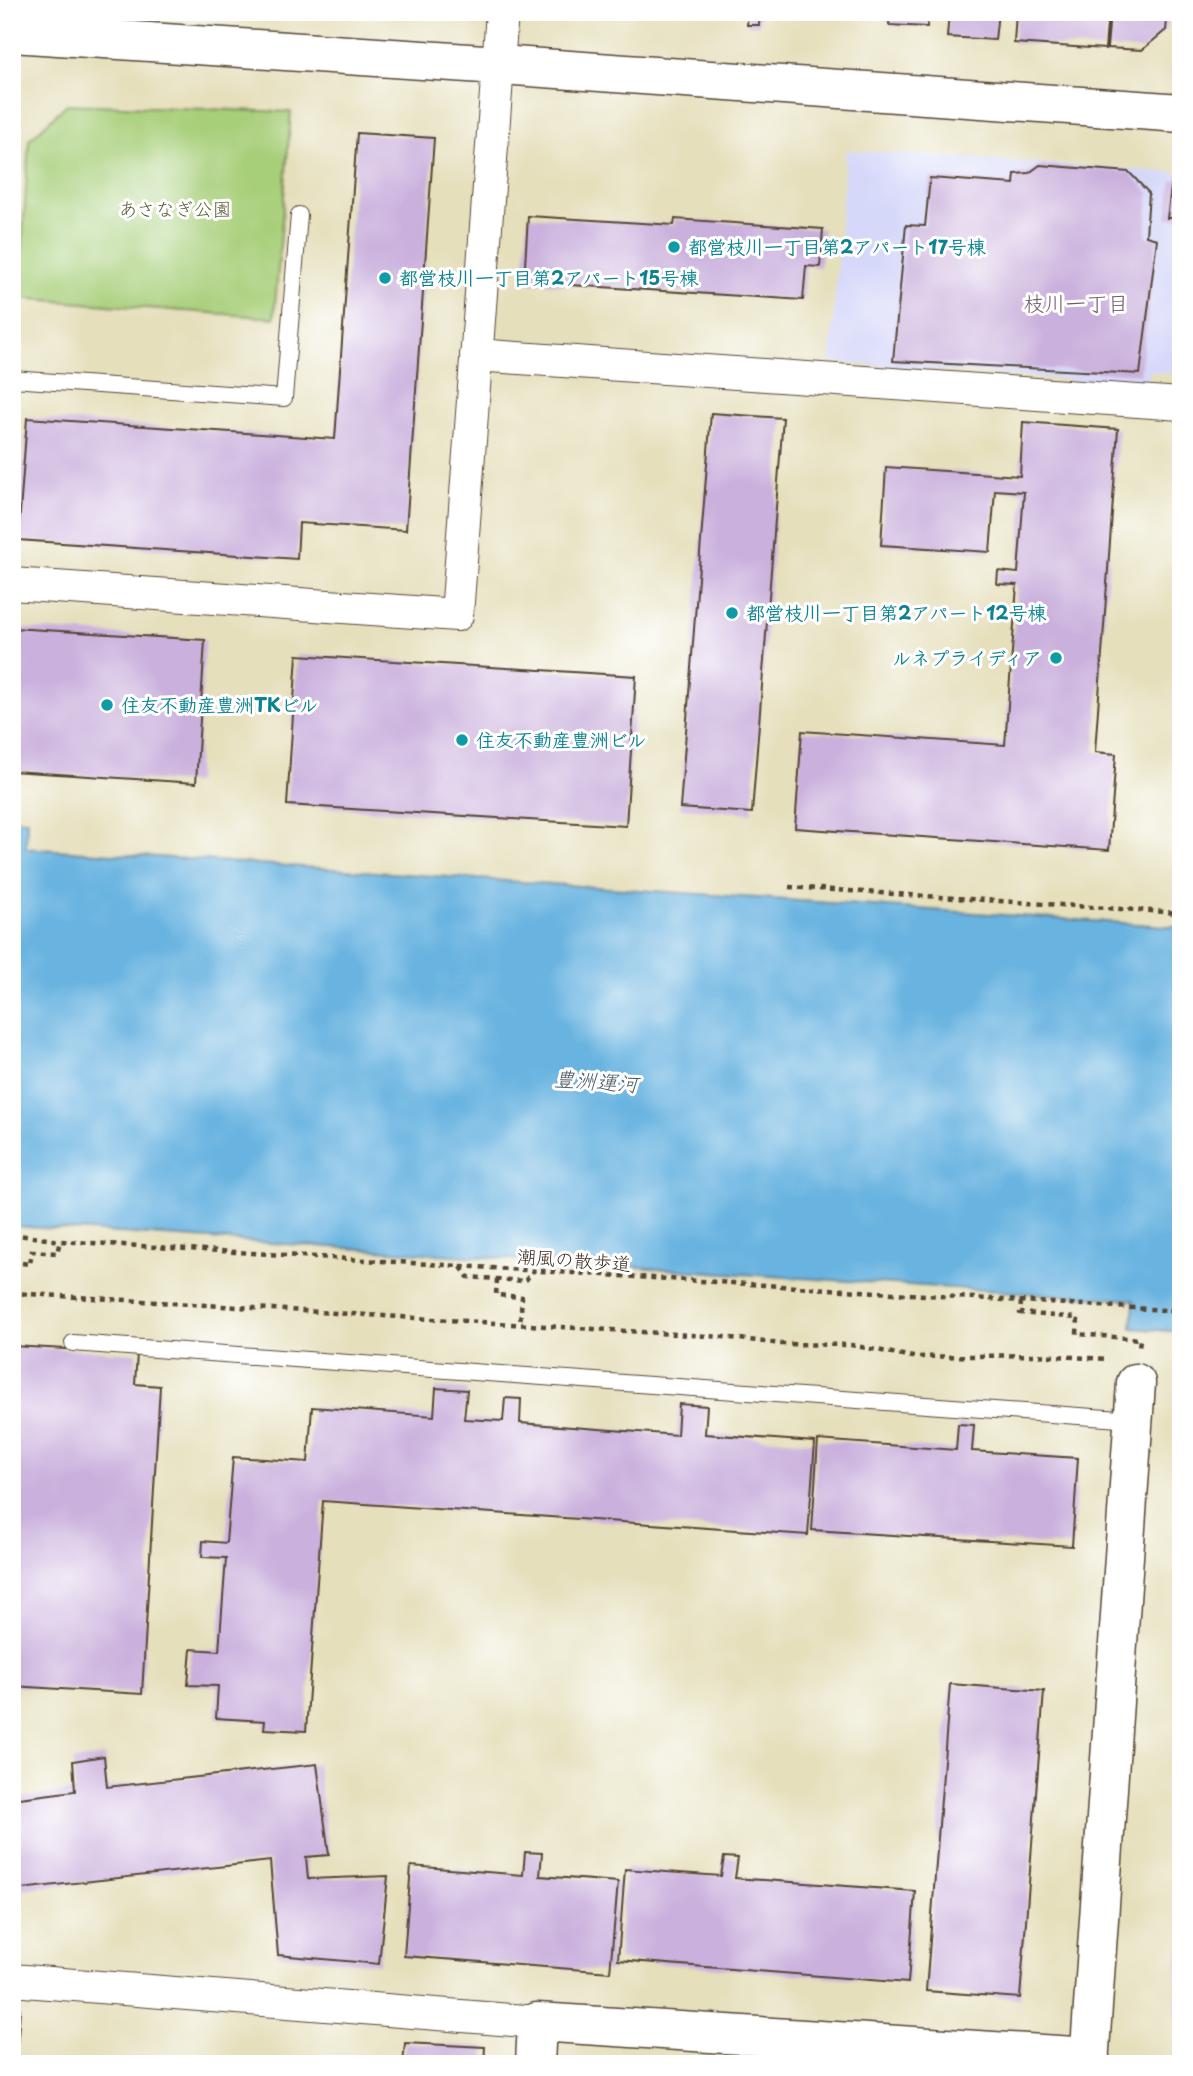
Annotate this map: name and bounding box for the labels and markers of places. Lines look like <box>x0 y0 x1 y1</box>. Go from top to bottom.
place label: 都営枝川一丁目第2アパート17号棟 <box>688 232 986 260</box>
marker: 都営枝川一丁目第2アパート17号棟 <box>666 239 682 255</box>
place label: 都営枝川一丁目第2アパート15号棟 <box>399 263 698 291</box>
marker: 都営枝川一丁目第2アパート15号棟 <box>377 270 393 286</box>
place label: 都営枝川一丁目第2アパート12号棟 <box>746 598 1047 626</box>
marker: 都営枝川一丁目第2アパート12号棟 <box>724 605 740 621</box>
place label: ルネプライディア <box>892 643 1042 671</box>
marker: ルネプライディア <box>1048 650 1064 666</box>
place label: 住友不動産豊洲TKビル <box>121 690 318 718</box>
marker: 住友不動産豊洲TKビル <box>99 697 115 713</box>
place label: 住友不動産豊洲ビル <box>476 725 647 753</box>
marker: 住友不動産豊洲ビル <box>454 732 470 748</box>

